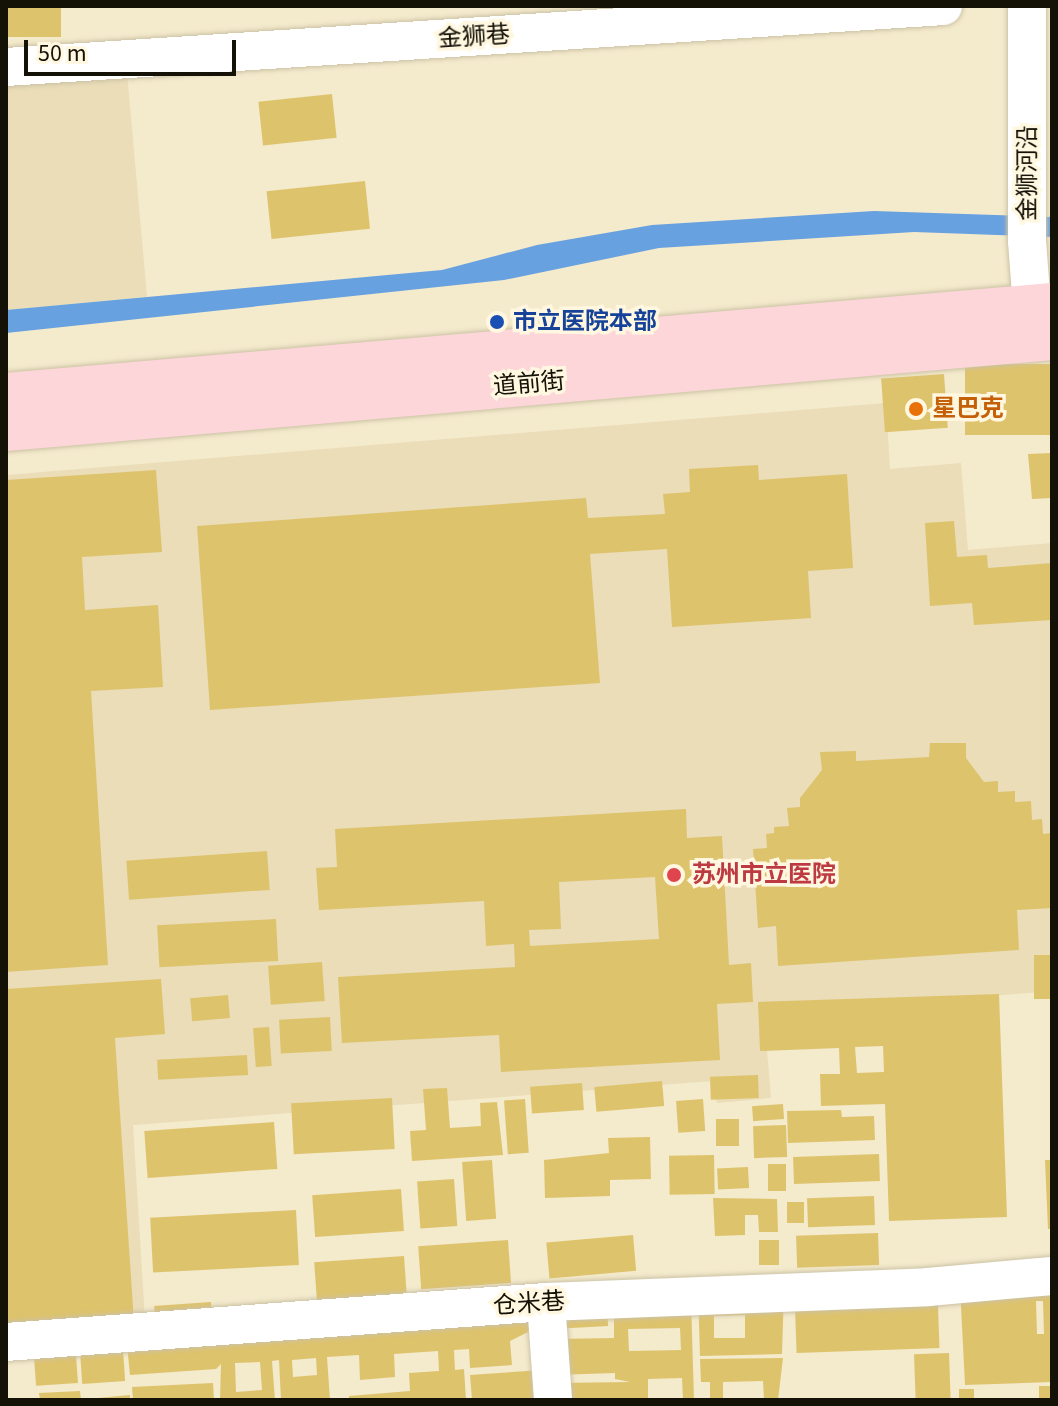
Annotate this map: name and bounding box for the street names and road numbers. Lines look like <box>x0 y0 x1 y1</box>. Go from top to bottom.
street label: 金狮巷 <box>437 20 511 54</box>
street label: 金狮河沿 <box>1014 125 1042 221</box>
street label: 道前街 <box>492 367 566 401</box>
street label: 仓米巷 <box>492 1287 566 1321</box>

